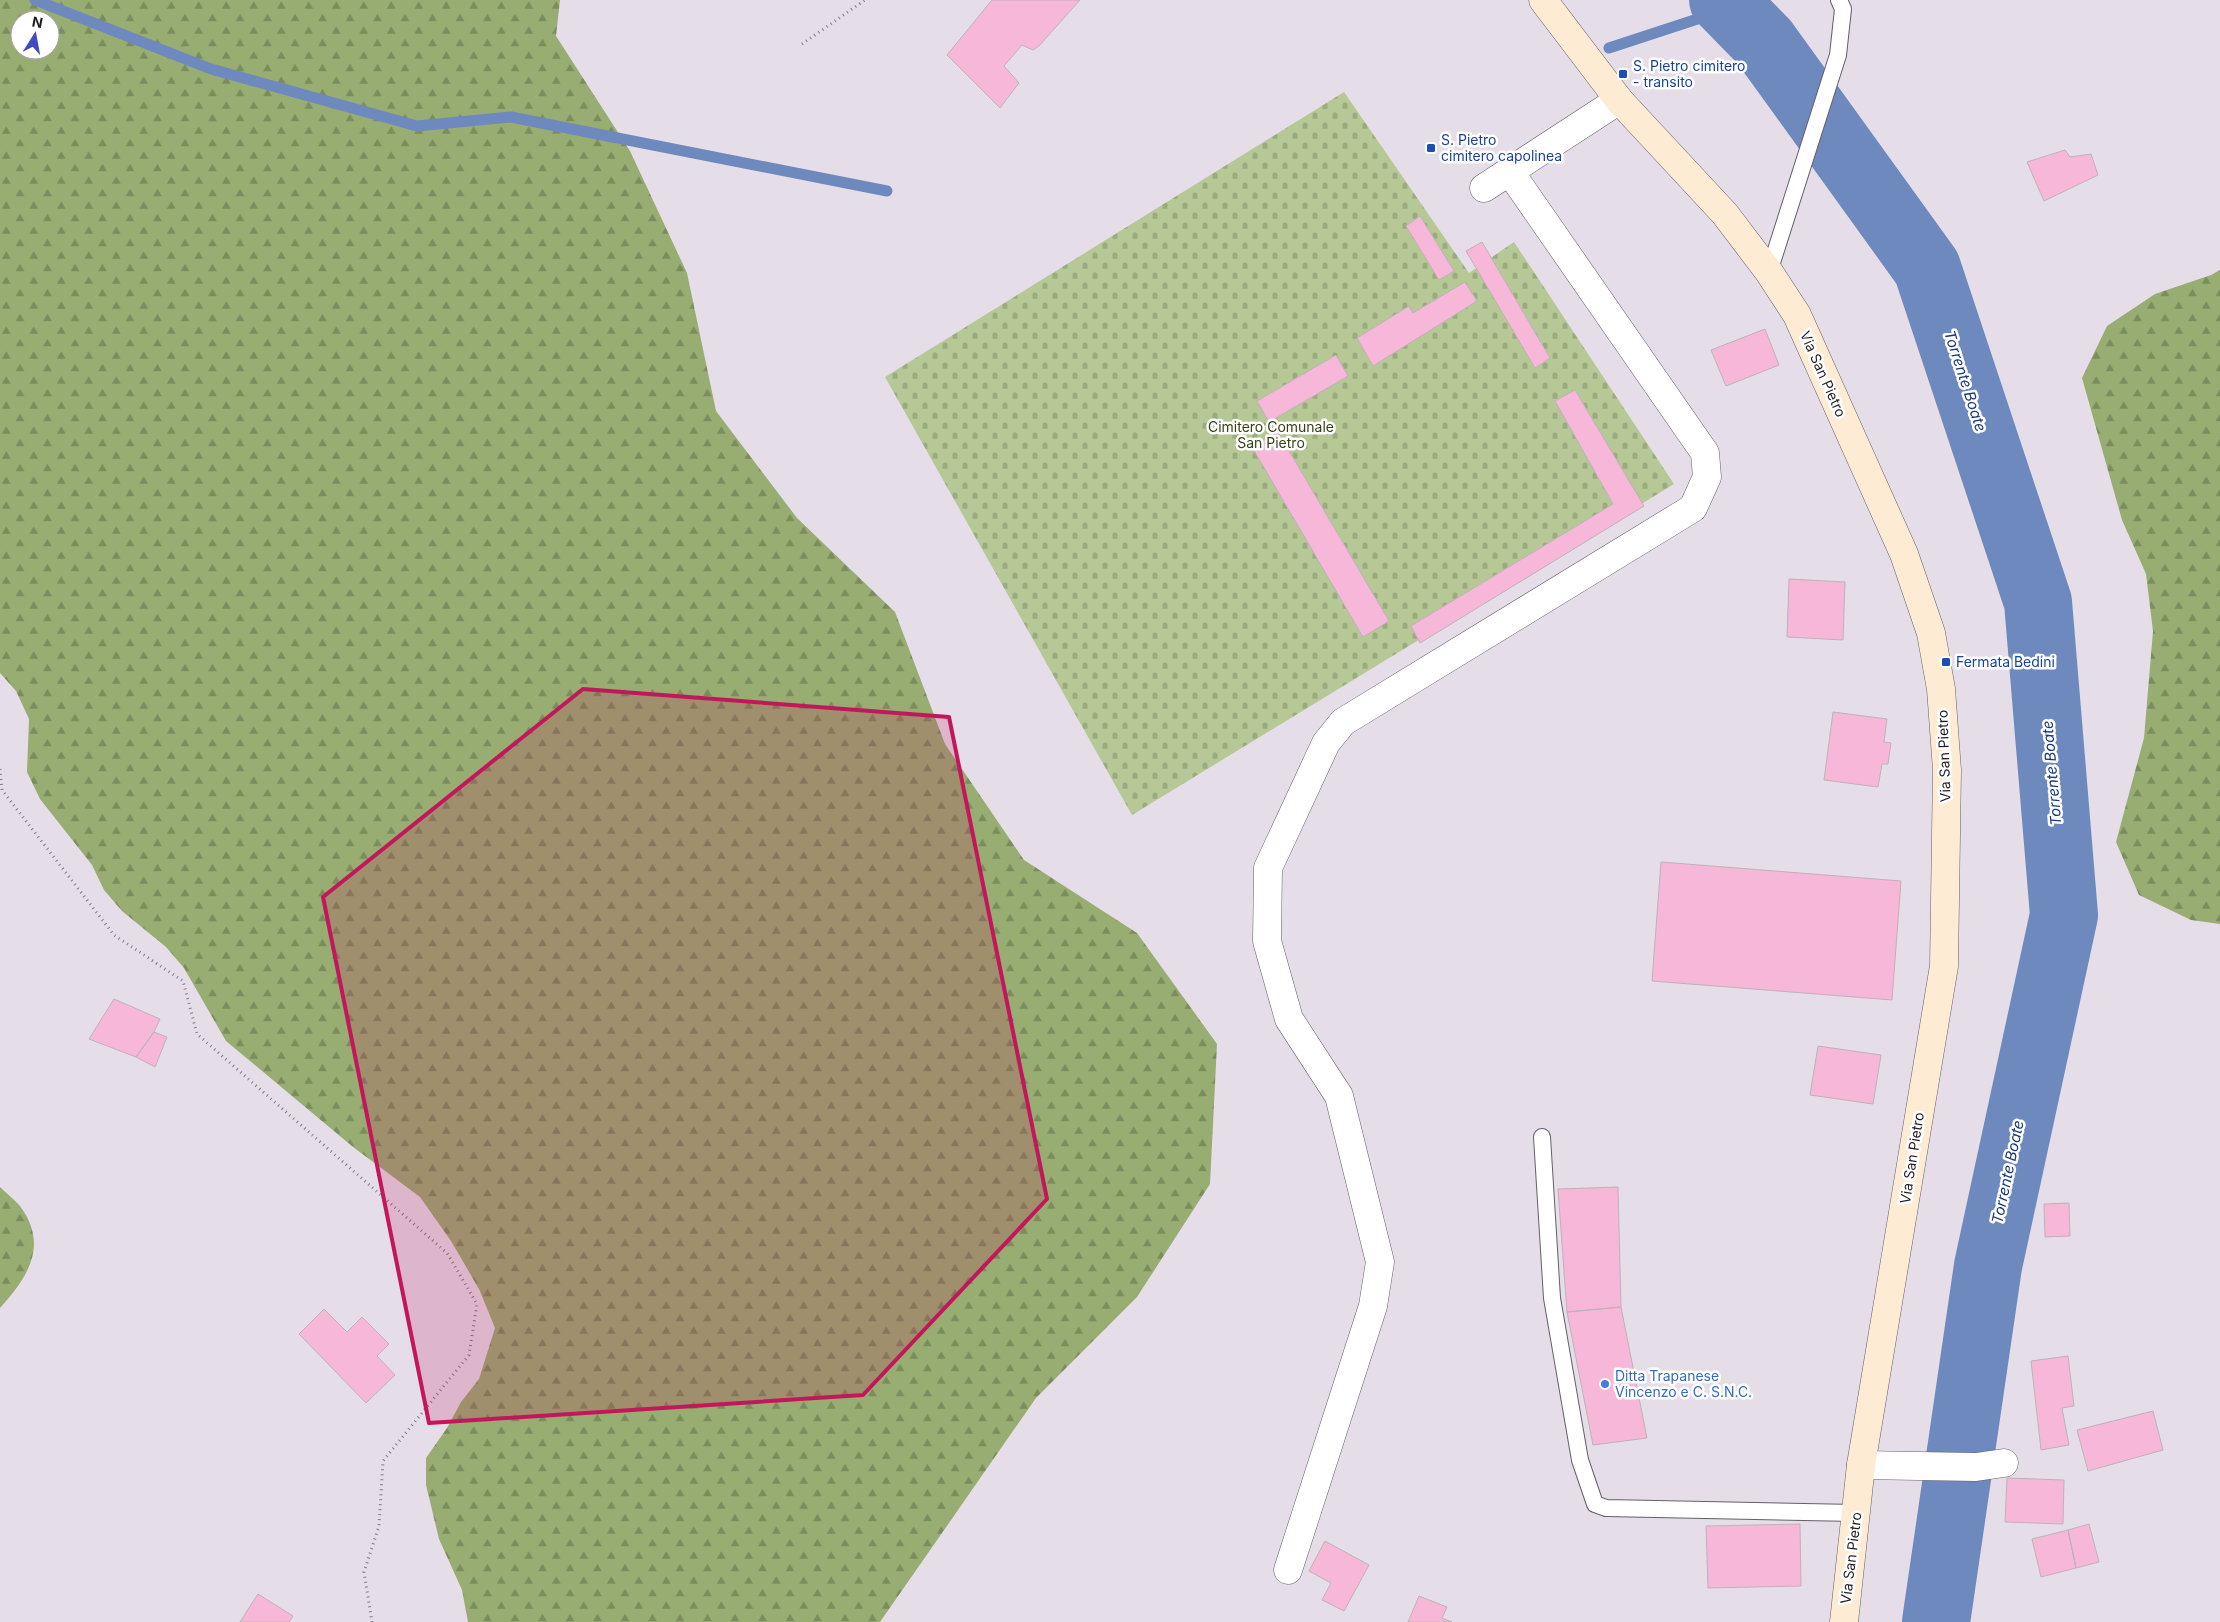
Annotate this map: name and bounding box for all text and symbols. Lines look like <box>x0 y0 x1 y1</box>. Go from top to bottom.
north arrow <box>10 10 60 60</box>
text: N <box>31 12 44 31</box>
place label: S. Pietro cimitero - transito <box>1633 57 1745 90</box>
marker: S. Pietro cimitero - transito <box>1617 68 1629 80</box>
place label: S. Pietro cimitero capolinea <box>1441 131 1562 164</box>
marker: S. Pietro cimitero capolinea <box>1425 142 1437 154</box>
street label: Via San Pietro <box>1797 328 1850 419</box>
water label: Torrente Boate <box>1940 328 1991 434</box>
park label: Cimitero Comunale San Pietro <box>1208 418 1334 451</box>
place label: Fermata Bedini <box>1956 653 2055 670</box>
marker: Fermata Bedini <box>1940 656 1952 668</box>
street label: Via San Pietro <box>1933 710 1954 802</box>
water label: Torrente Boate <box>2037 720 2066 826</box>
street label: Via San Pietro <box>1896 1111 1927 1205</box>
water label: Torrente Boate <box>1987 1118 2028 1225</box>
place label: Ditta Trapanese Vincenzo e C. S.N.C. <box>1615 1367 1752 1400</box>
marker: Ditta Trapanese Vincenzo e C. S.N.C. <box>1599 1378 1611 1390</box>
street label: Via San Pietro <box>1836 1511 1865 1605</box>

